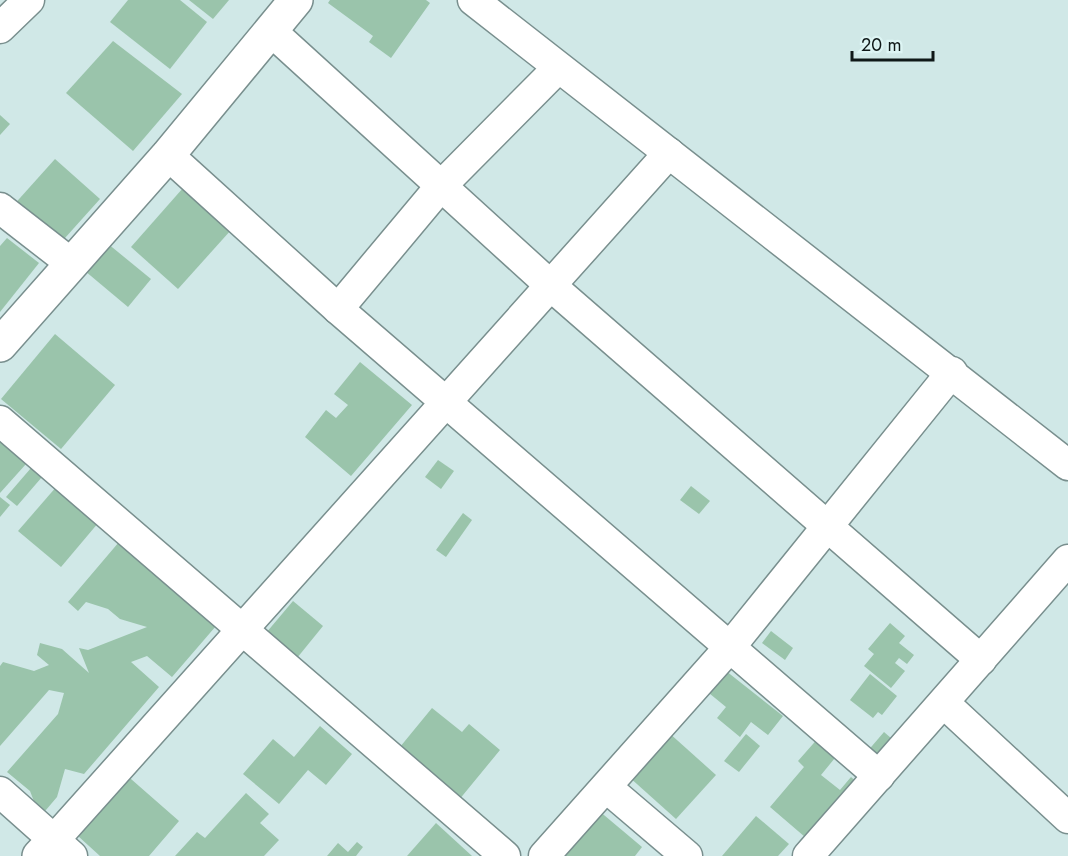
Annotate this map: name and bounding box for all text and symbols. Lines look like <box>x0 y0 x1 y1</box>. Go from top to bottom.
scale bar <box>852 24 933 62</box>
text: 20 m <box>861 32 901 58</box>

